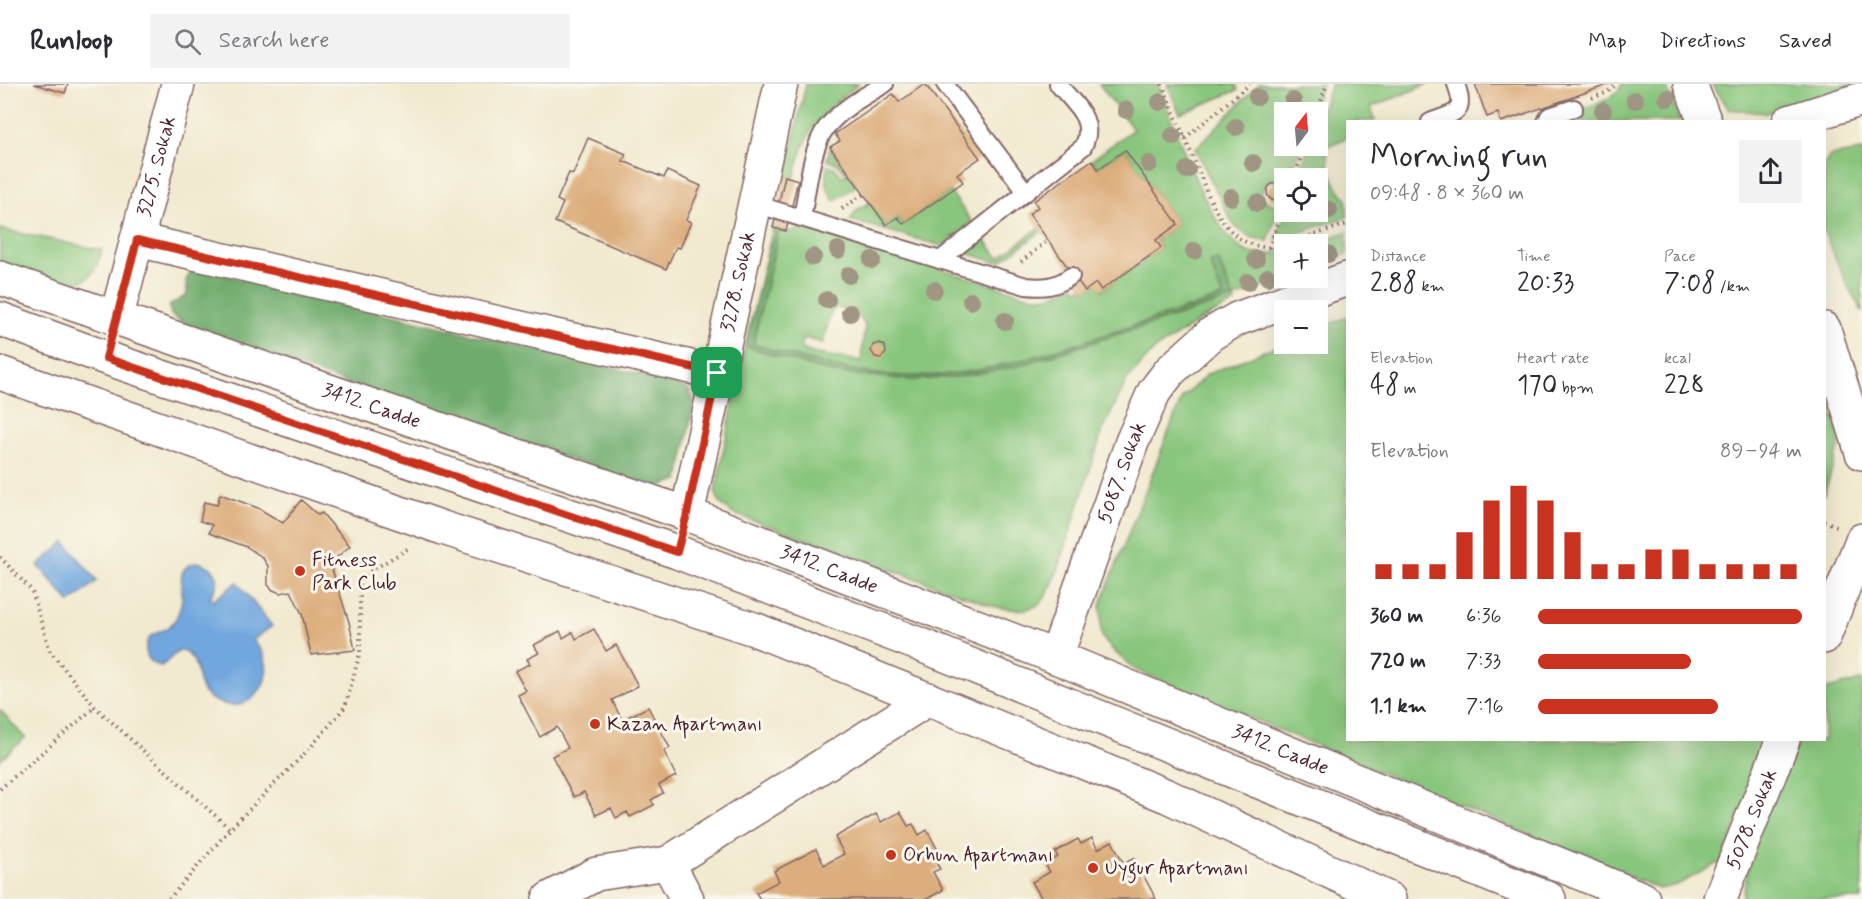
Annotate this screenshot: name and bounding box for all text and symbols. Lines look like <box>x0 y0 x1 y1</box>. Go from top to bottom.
search box <box>150 14 570 68</box>
text: Runloop <box>30 23 114 60</box>
icon: search <box>171 25 204 58</box>
text: Search here <box>219 27 329 55</box>
text: Map <box>1588 27 1627 55</box>
text: Directions <box>1660 27 1746 55</box>
text: Saved <box>1779 27 1832 55</box>
north arrow <box>1274 102 1328 156</box>
map controls <box>1274 102 1328 354</box>
street label: 3275. Sokak <box>130 113 183 219</box>
text: Morning run <box>1370 135 1548 179</box>
button: share <box>1739 140 1802 203</box>
button: locate <box>1274 168 1328 222</box>
text: 09:48 · 8 × 360 m <box>1370 180 1524 207</box>
street label: 3278. Sokak <box>714 229 762 334</box>
button: + <box>1274 234 1328 288</box>
text: Distance <box>1370 246 1426 267</box>
text: Time <box>1517 246 1551 267</box>
text: Pace <box>1664 246 1696 267</box>
text: 2.88 <box>1370 267 1417 301</box>
text: 20:33 <box>1517 267 1574 301</box>
text: 7:08 <box>1664 267 1716 301</box>
text: km <box>1417 276 1445 297</box>
text: /km <box>1716 276 1750 297</box>
button: − <box>1274 300 1328 354</box>
pin <box>691 347 742 398</box>
text: Elevation <box>1370 348 1433 369</box>
text: Heart rate <box>1517 348 1589 369</box>
text: kcal <box>1664 348 1691 369</box>
icon: arrive <box>700 356 733 389</box>
text: 48 <box>1370 369 1399 403</box>
text: 170 <box>1517 369 1557 403</box>
text: 228 <box>1664 369 1705 403</box>
street label: 3412. Cadde <box>319 376 424 435</box>
text: m <box>1399 378 1416 399</box>
text: bpm <box>1557 378 1594 399</box>
street label: 5087. Sokak <box>1091 417 1153 527</box>
text: Elevation <box>1370 438 1449 465</box>
text: 89–94 m <box>1720 438 1802 465</box>
street label: 3412. Cadde <box>777 538 882 600</box>
place label: Fitness Park Club <box>312 547 397 597</box>
marker: Fitness Park Club <box>293 564 307 578</box>
text: 360 m <box>1370 603 1423 630</box>
text: 6:36 <box>1466 603 1502 630</box>
text: 720 m <box>1370 648 1426 675</box>
text: 7:33 <box>1466 648 1501 675</box>
text: 1.1 km <box>1370 693 1427 720</box>
text: 7:16 <box>1466 693 1503 720</box>
place label: Kazan Apartmanı <box>607 711 762 739</box>
marker: Kazan Apartmanı <box>588 717 602 731</box>
street label: 3412. Cadde <box>1228 718 1333 782</box>
street label: 5078. Sokak <box>1720 765 1784 873</box>
place label: Orhun Apartmanı <box>903 842 1053 870</box>
marker: Orhun Apartmanı <box>884 848 898 862</box>
place label: Uygur Apartmanı <box>1105 855 1249 884</box>
marker: Uygur Apartmanı <box>1086 861 1100 875</box>

